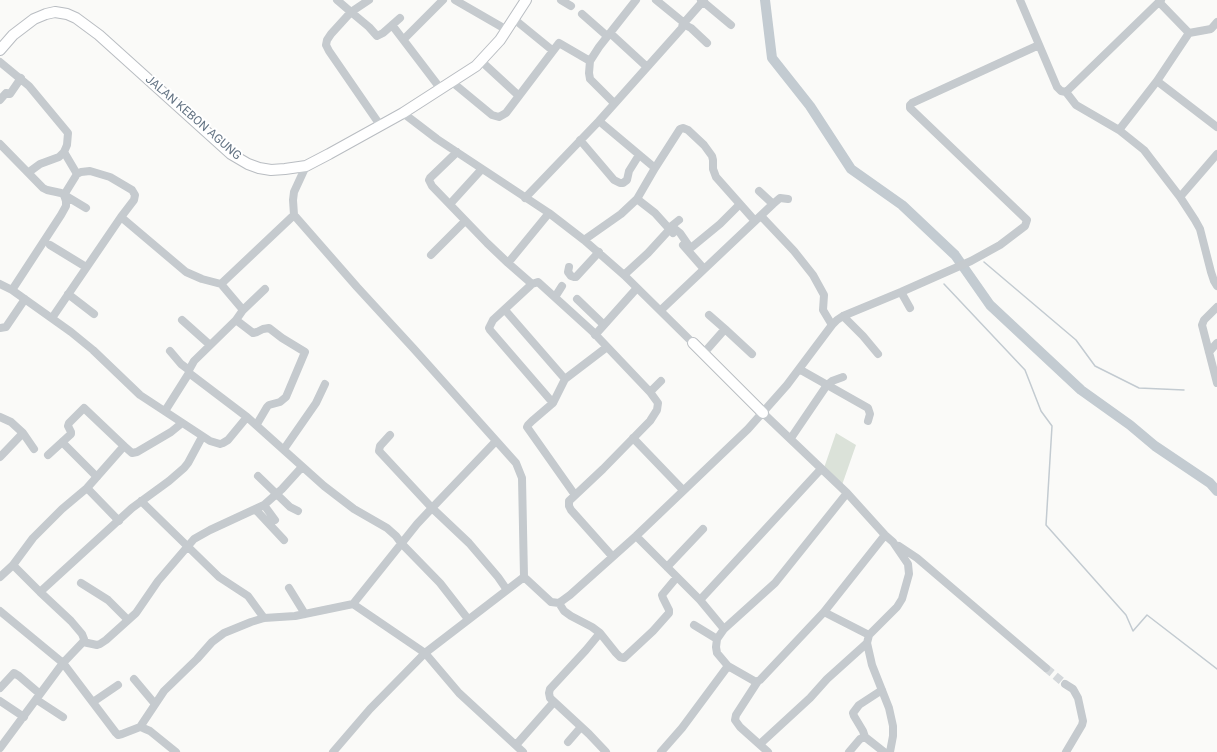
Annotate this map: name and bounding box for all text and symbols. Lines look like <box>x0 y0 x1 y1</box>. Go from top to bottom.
street label: JALAN KEBON AGUNG <box>142 72 244 164</box>

